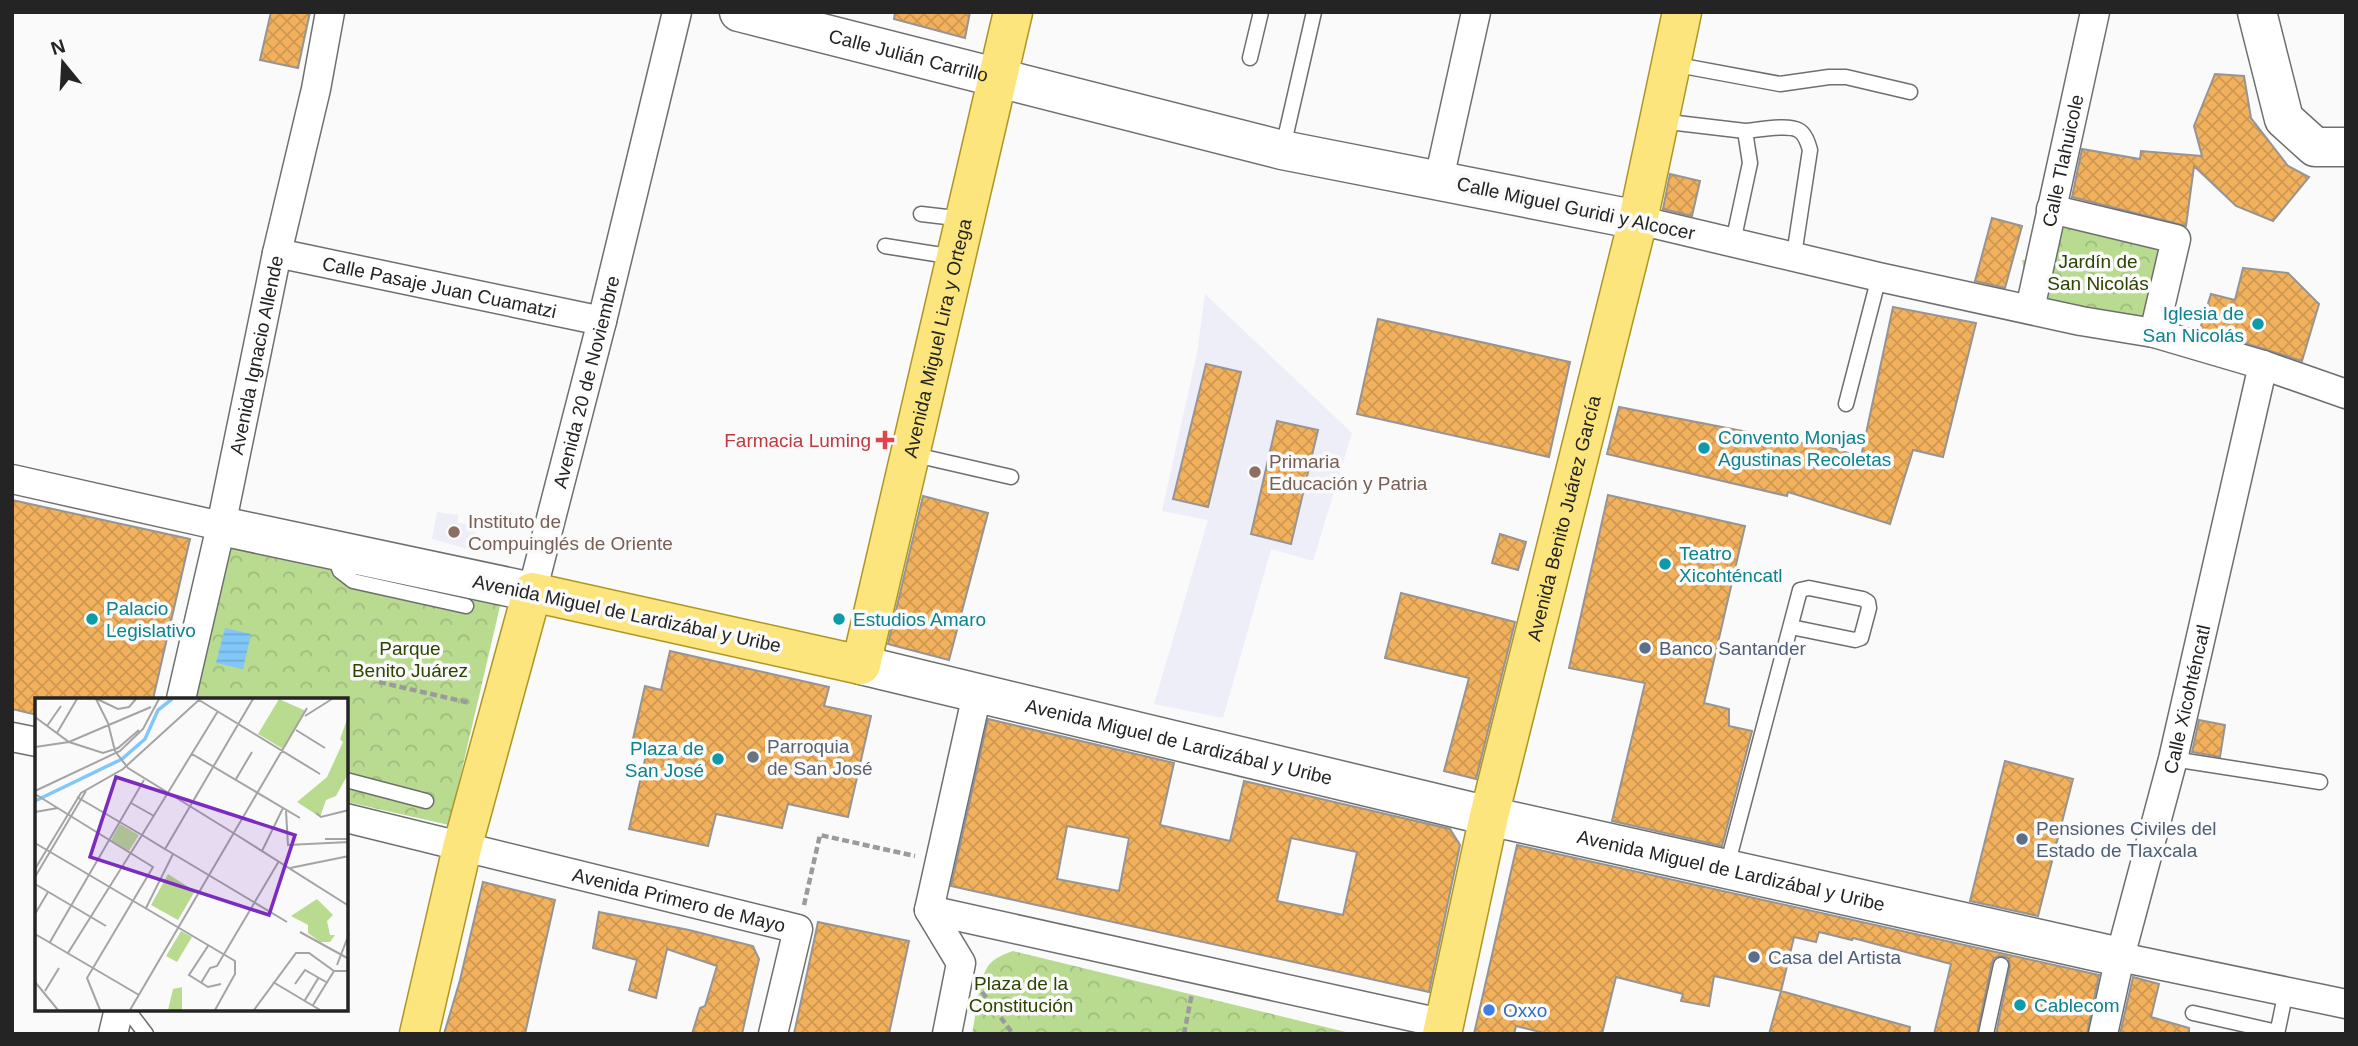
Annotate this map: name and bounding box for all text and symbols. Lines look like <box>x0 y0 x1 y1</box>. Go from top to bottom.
street label: Calle Julián Carrillo <box>826 25 990 86</box>
north arrow <box>28 28 98 98</box>
text: N <box>48 35 68 59</box>
street label: Calle Tlahuicole <box>2038 92 2088 229</box>
street label: Calle Miguel Guridi y Alcocer <box>1455 173 1698 244</box>
street label: Avenida Miguel Lira y Ortega <box>900 216 976 460</box>
park label: Jardín de San Nicolás <box>2047 251 2149 294</box>
street label: Calle Pasaje Juan Cuamatzi <box>320 253 558 322</box>
street label: Avenida Ignacio Allende <box>226 254 287 457</box>
street label: Avenida 20 de Noviembre <box>549 274 624 490</box>
place label: Iglesia de San Nicolás <box>2143 303 2244 346</box>
marker: Iglesia de San Nicolás <box>2250 316 2266 332</box>
street label: Avenida Benito Juárez García <box>1523 393 1605 643</box>
place label: Convento Monjas Agustinas Recoletas <box>1718 427 1891 470</box>
place label: Farmacia Luming <box>724 430 871 451</box>
marker: Farmacia Luming <box>877 432 893 448</box>
marker: Convento Monjas Agustinas Recoletas <box>1696 440 1712 456</box>
place label: Primaria Educación y Patria <box>1269 451 1428 494</box>
marker: Primaria Educación y Patria <box>1247 464 1263 480</box>
place label: Instituto de Compuinglés de Oriente <box>468 511 673 554</box>
marker: Instituto de Compuinglés de Oriente <box>446 524 462 540</box>
place label: Teatro Xicohténcatl <box>1679 543 1783 586</box>
marker: Teatro Xicohténcatl <box>1657 556 1673 572</box>
street label: Avenida Miguel de Lardizábal y Uribe <box>471 571 783 656</box>
place label: Palacio Legislativo <box>106 598 196 641</box>
place label: Estudios Amaro <box>853 609 986 630</box>
marker: Palacio Legislativo <box>84 611 100 627</box>
marker: Estudios Amaro <box>831 611 847 627</box>
street label: Calle Xicohténcatl <box>2159 623 2214 776</box>
park label: Parque Benito Juárez <box>352 638 468 681</box>
place label: Banco Santander <box>1659 638 1807 659</box>
marker: Banco Santander <box>1637 640 1653 656</box>
street label: Avenida Miguel de Lardizábal y Uribe <box>1023 695 1334 789</box>
inset map <box>35 698 348 1011</box>
place label: Parroquia de San José <box>767 736 873 779</box>
place label: Plaza de San José <box>625 738 704 781</box>
marker: Parroquia de San José <box>745 749 761 765</box>
marker: Plaza de San José <box>710 751 726 767</box>
place label: Pensiones Civiles del Estado de Tlaxcala <box>2036 818 2217 861</box>
street label: Avenida Miguel de Lardizábal y Uribe <box>1575 826 1887 915</box>
marker: Pensiones Civiles del Estado de Tlaxcala <box>2014 831 2030 847</box>
street label: Avenida Primero de Mayo <box>570 864 788 937</box>
place label: Casa del Artista <box>1768 947 1901 968</box>
marker: Casa del Artista <box>1746 949 1762 965</box>
park label: Plaza de la Constitución <box>969 973 1073 1016</box>
place label: Cablecom <box>2034 995 2120 1016</box>
marker: Cablecom <box>2012 997 2028 1013</box>
place label: Oxxo <box>1503 1000 1547 1021</box>
marker: Oxxo <box>1481 1002 1497 1018</box>

